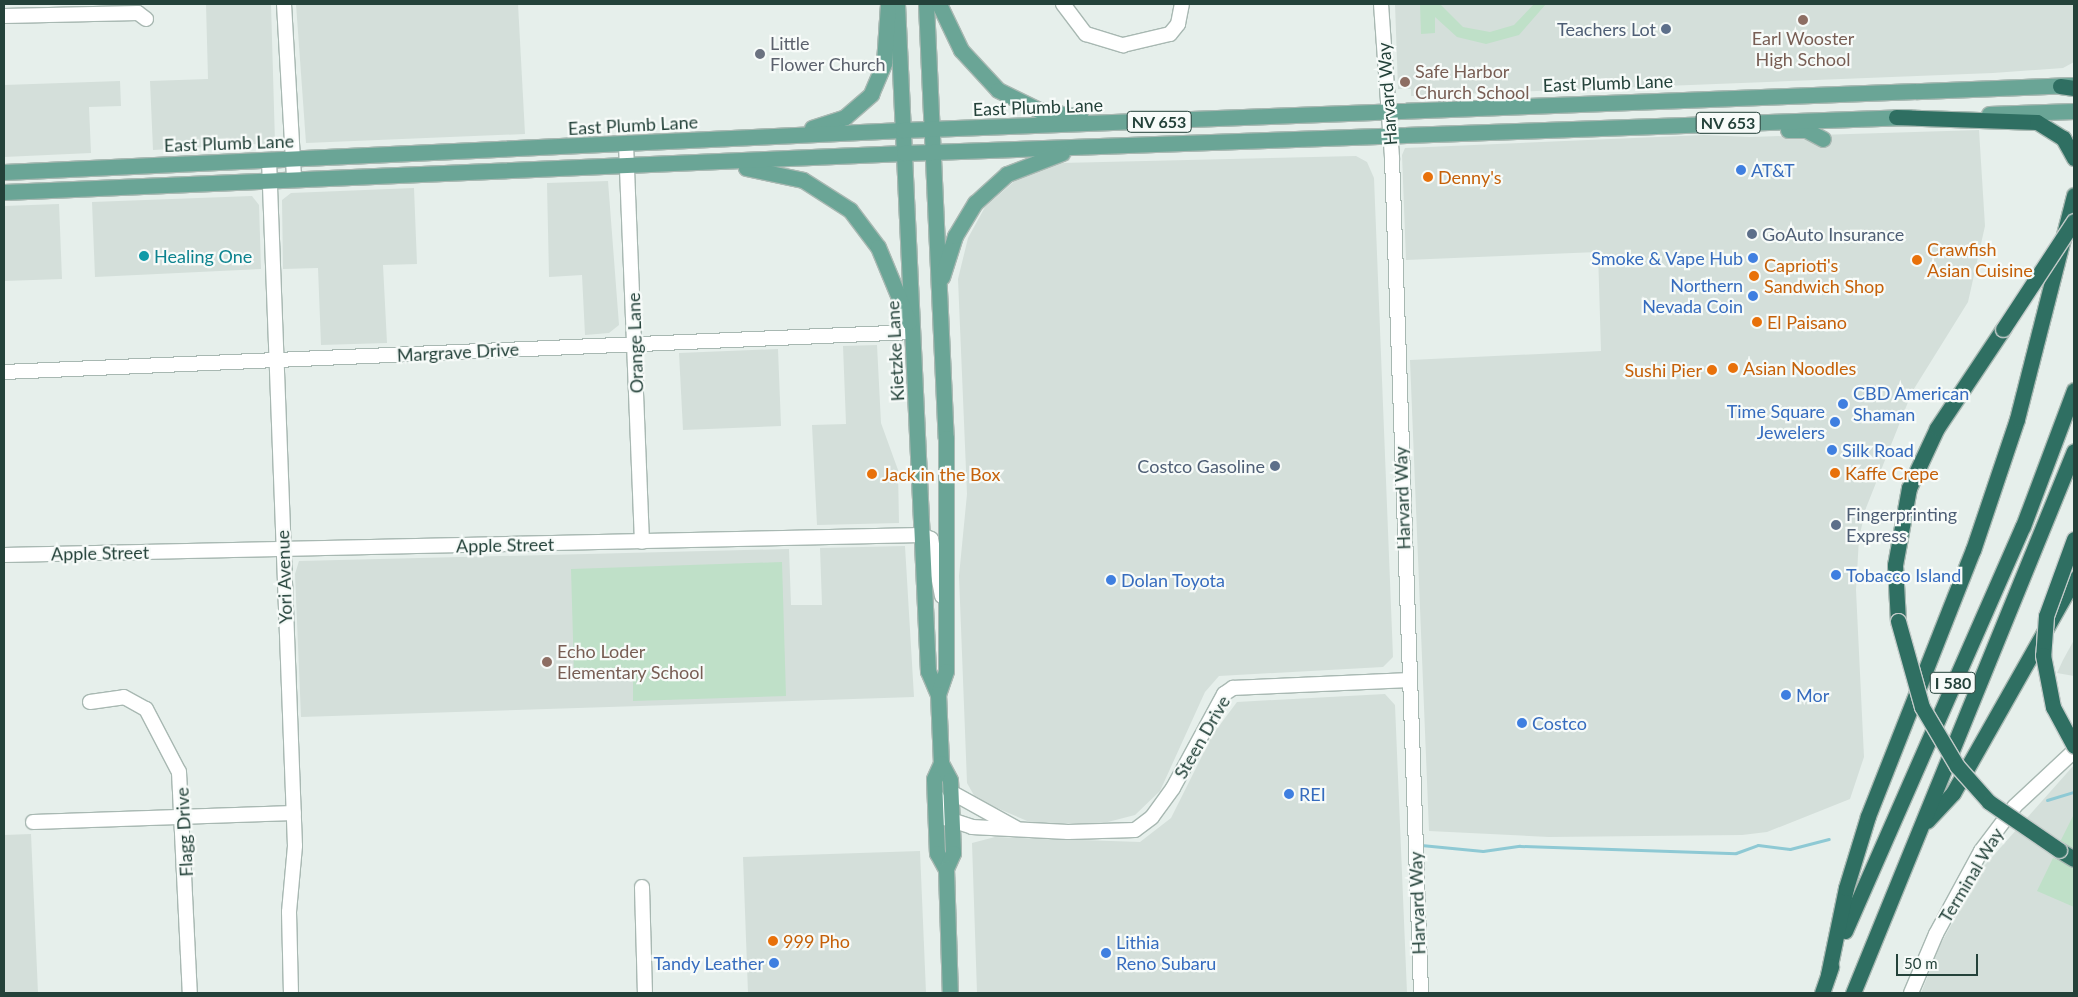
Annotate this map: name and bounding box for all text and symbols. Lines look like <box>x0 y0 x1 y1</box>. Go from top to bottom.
marker: Earl Wooster High School <box>1797 14 1809 26</box>
place label: Teachers Lot <box>1557 18 1656 40</box>
marker: Teachers Lot <box>1660 23 1672 35</box>
place label: Earl Wooster High School <box>1752 28 1854 70</box>
place label: Little Flower Church <box>770 33 886 76</box>
street label: Harvard Way <box>1373 42 1401 146</box>
marker: Little Flower Church <box>754 48 766 60</box>
place label: Safe Harbor Church School <box>1415 61 1530 104</box>
street label: East Plumb Lane <box>1542 70 1674 96</box>
marker: Safe Harbor Church School <box>1399 76 1411 88</box>
street label: East Plumb Lane <box>972 94 1104 120</box>
road number: NV 653 <box>1125 108 1193 136</box>
road number: NV 653 <box>1694 110 1762 136</box>
street label: East Plumb Lane <box>567 111 699 139</box>
street label: East Plumb Lane <box>163 130 295 156</box>
place label: AT&T <box>1751 159 1795 181</box>
marker: AT&T <box>1735 164 1747 176</box>
place label: Denny's <box>1438 166 1502 188</box>
marker: Denny's <box>1422 171 1434 183</box>
place label: GoAuto Insurance <box>1762 223 1904 245</box>
marker: GoAuto Insurance <box>1746 228 1758 240</box>
place label: Crawfish Asian Cuisine <box>1927 239 2033 282</box>
place label: Healing One <box>154 245 252 267</box>
place label: Smoke & Vape Hub <box>1591 247 1743 269</box>
marker: Healing One <box>138 250 150 262</box>
marker: Smoke & Vape Hub <box>1747 252 1759 264</box>
marker: Crawfish Asian Cuisine <box>1911 254 1923 266</box>
place label: Caprioti's Sandwich Shop <box>1764 255 1884 298</box>
marker: Caprioti's Sandwich Shop <box>1748 270 1760 282</box>
place label: Northern Nevada Coin <box>1642 275 1743 318</box>
marker: Northern Nevada Coin <box>1747 290 1759 302</box>
street label: Orange Lane <box>622 292 648 394</box>
street label: Kietzke Lane <box>882 300 908 402</box>
place label: El Paisano <box>1767 311 1847 333</box>
marker: El Paisano <box>1751 316 1763 328</box>
street label: Margrave Drive <box>396 338 520 366</box>
place label: Asian Noodles <box>1743 357 1856 379</box>
place label: Sushi Pier <box>1624 359 1702 381</box>
marker: Asian Noodles <box>1727 362 1739 374</box>
marker: Sushi Pier <box>1706 364 1718 376</box>
place label: CBD American Shaman <box>1853 383 1970 426</box>
marker: CBD American Shaman <box>1837 398 1849 410</box>
place label: Time Square Jewelers <box>1727 401 1825 444</box>
marker: Time Square Jewelers <box>1829 416 1841 428</box>
place label: Silk Road <box>1842 439 1914 461</box>
marker: Silk Road <box>1826 444 1838 456</box>
street label: Harvard Way <box>1389 446 1415 550</box>
place label: Costco Gasoline <box>1137 455 1265 477</box>
marker: Costco Gasoline <box>1269 460 1281 472</box>
place label: Kaffe Crepe <box>1845 462 1939 484</box>
place label: Jack in the Box <box>882 463 1000 485</box>
marker: Kaffe Crepe <box>1829 467 1841 479</box>
marker: Jack in the Box <box>866 468 878 480</box>
place label: Fingerprinting Express <box>1846 504 1957 546</box>
marker: Fingerprinting Express <box>1830 519 1842 531</box>
street label: Yori Avenue <box>272 529 296 625</box>
street label: Apple Street <box>456 533 554 557</box>
street label: Apple Street <box>51 541 149 565</box>
place label: Tobacco Island <box>1846 564 1961 586</box>
place label: Dolan Toyota <box>1121 569 1225 591</box>
marker: Tobacco Island <box>1830 569 1842 581</box>
marker: Dolan Toyota <box>1105 574 1117 586</box>
place label: Echo Loder Elementary School <box>557 641 704 684</box>
marker: Echo Loder Elementary School <box>541 656 553 668</box>
road number: I 580 <box>1929 670 1977 696</box>
place label: Mor <box>1796 684 1829 706</box>
marker: Mor <box>1780 689 1792 701</box>
street label: Steen Drive <box>1170 692 1234 782</box>
place label: Costco <box>1532 712 1587 734</box>
marker: Costco <box>1516 717 1528 729</box>
place label: REI <box>1299 783 1326 805</box>
street label: Flagg Drive <box>171 787 197 877</box>
marker: REI <box>1283 788 1295 800</box>
street label: Terminal Way <box>1934 824 2008 926</box>
street label: Harvard Way <box>1404 851 1430 955</box>
place label: 999 Pho <box>783 930 850 952</box>
place label: Lithia Reno Subaru <box>1116 932 1216 974</box>
marker: 999 Pho <box>767 935 779 947</box>
scale bar <box>1898 944 1980 976</box>
marker: Lithia Reno Subaru <box>1100 947 1112 959</box>
place label: Tandy Leather <box>653 952 764 974</box>
text: 50 m <box>1904 954 1938 972</box>
marker: Tandy Leather <box>768 957 780 969</box>

